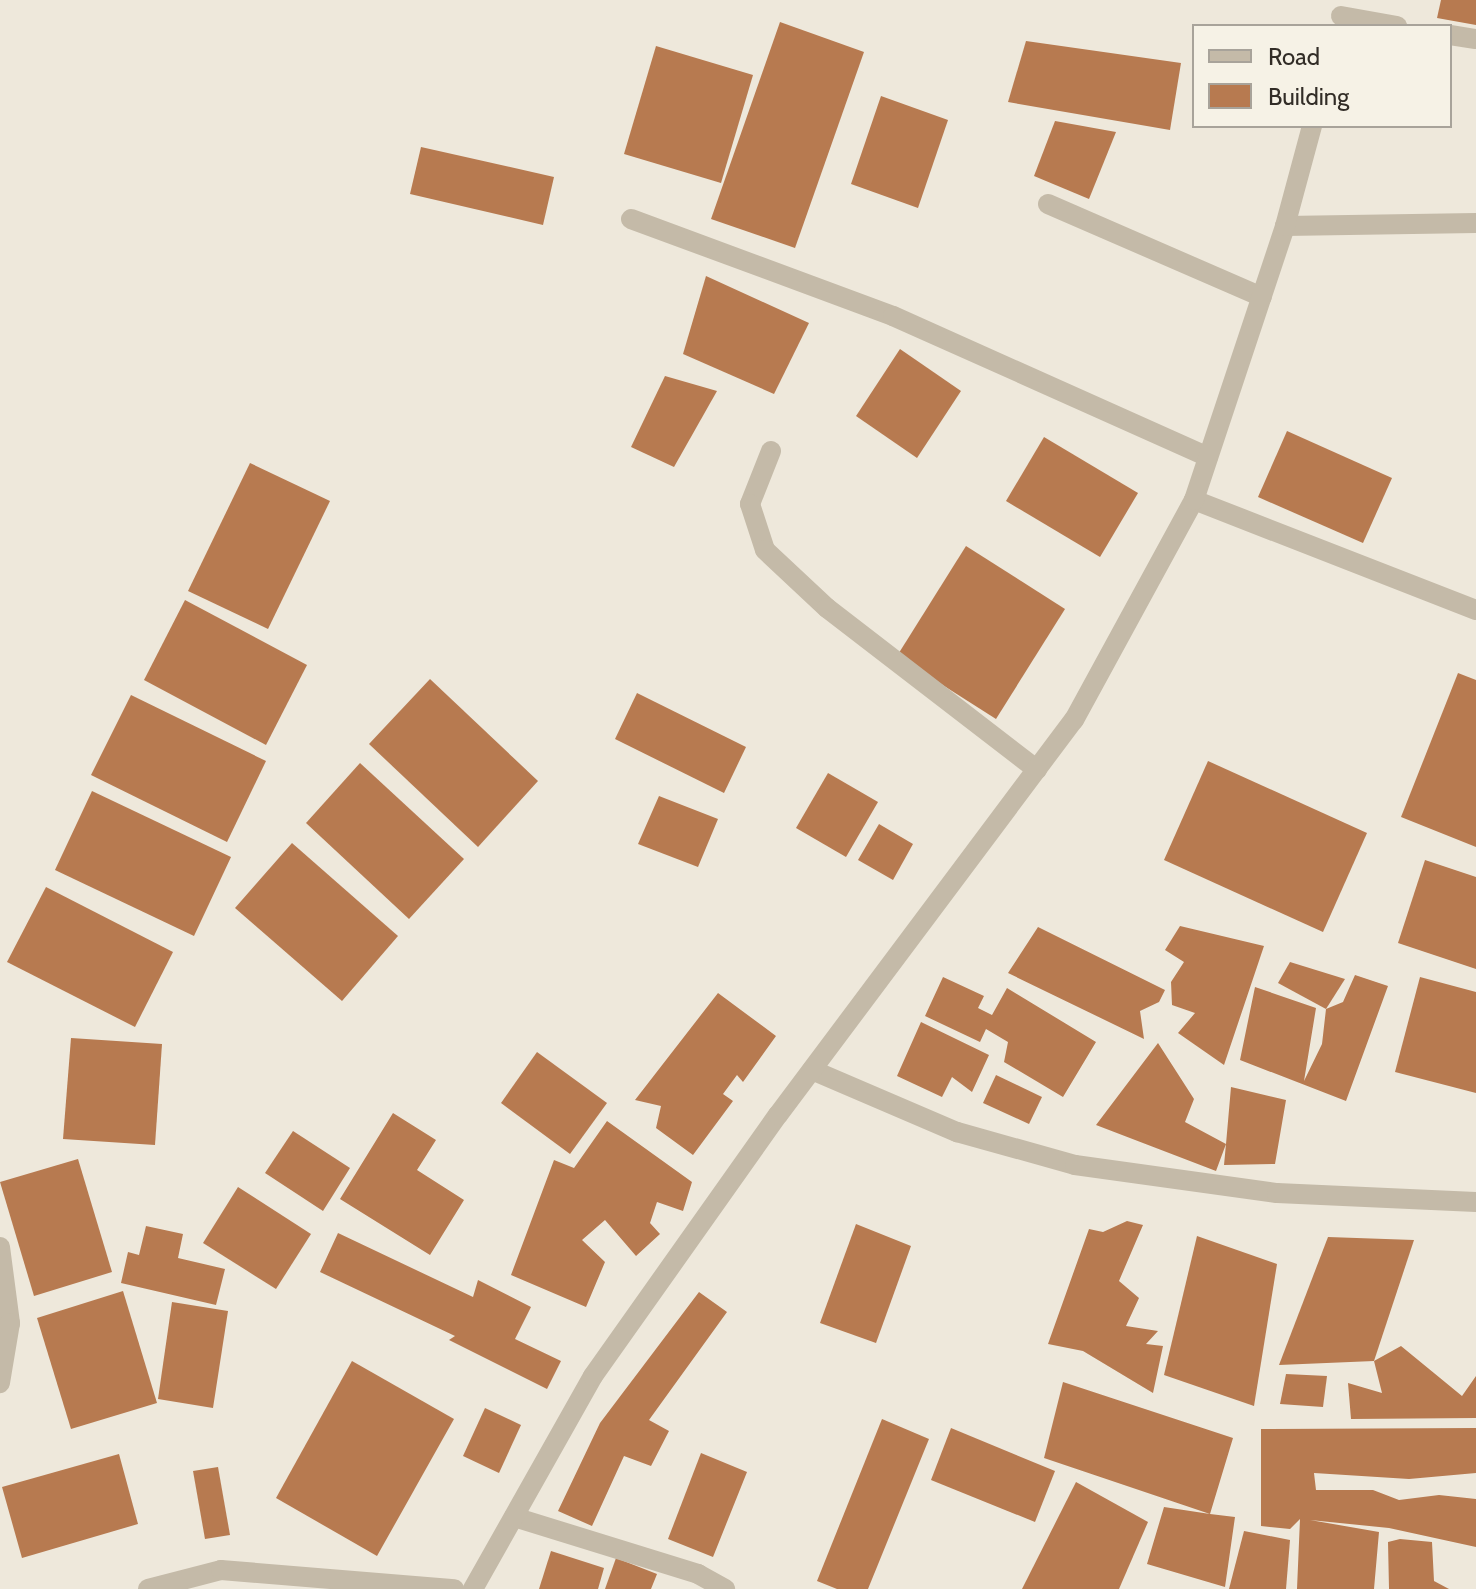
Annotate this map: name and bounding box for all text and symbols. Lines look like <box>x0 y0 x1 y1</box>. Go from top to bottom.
legend <box>1192 24 1452 128</box>
text: Road <box>1268 42 1320 71</box>
text: Building <box>1268 82 1349 111</box>

